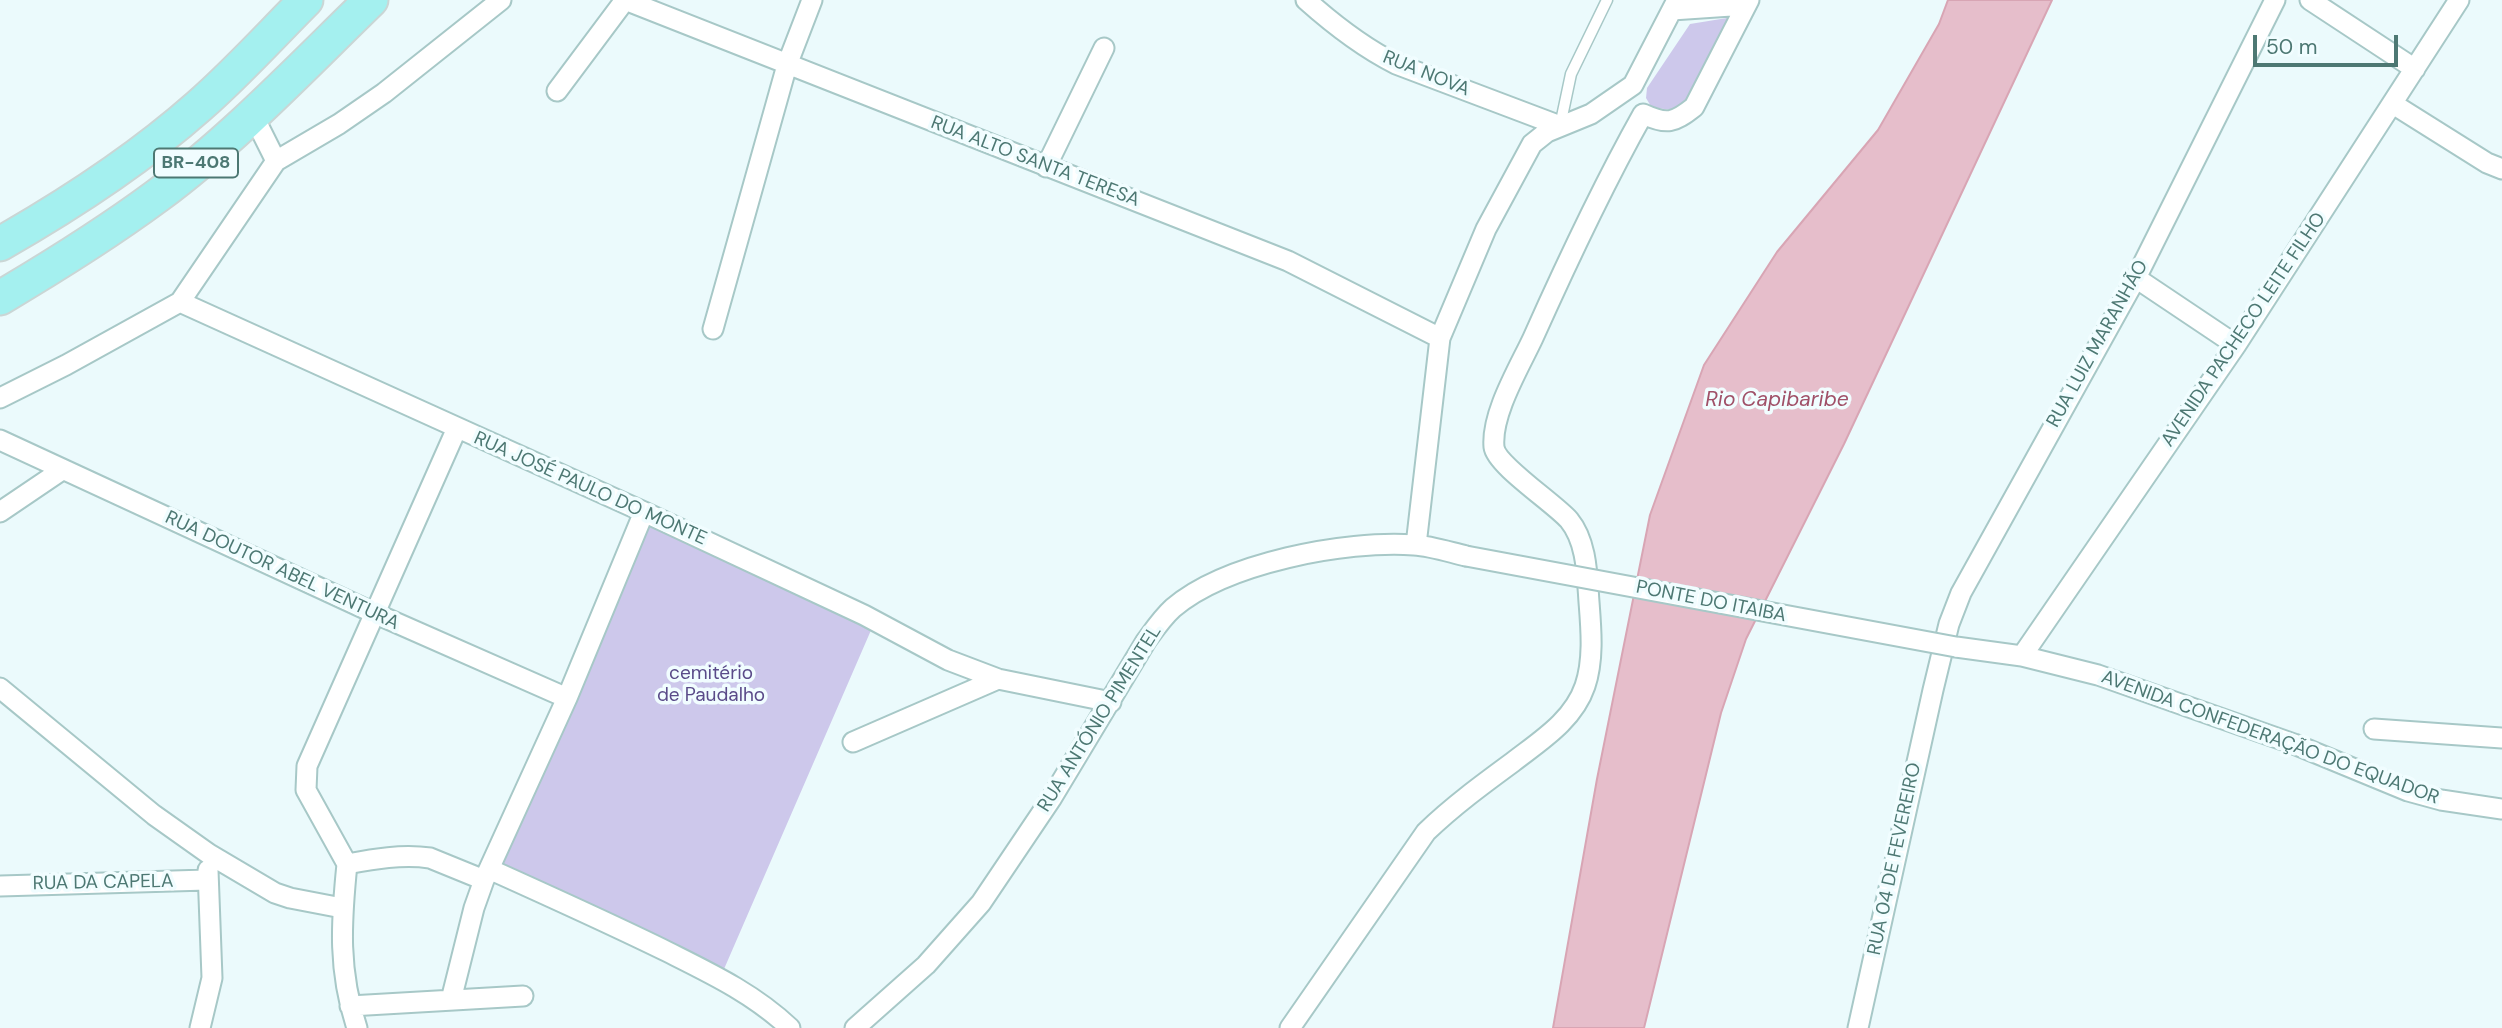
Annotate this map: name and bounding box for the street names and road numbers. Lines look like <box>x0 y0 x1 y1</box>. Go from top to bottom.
street label: RUA NOVA <box>1379 46 1473 102</box>
street label: RUA ALTO SANTA TERESA <box>927 112 1143 212</box>
road number: BR-408 <box>154 148 238 178</box>
street label: AVENIDA PACHECO LEITE FILHO <box>2157 209 2331 451</box>
street label: RUA LUIZ MARANHÃO <box>2043 256 2153 432</box>
street label: RUA JOSÉ PAULO DO MONTE <box>470 427 710 551</box>
street label: RUA DOUTOR ABEL VENTURA <box>161 507 403 635</box>
street label: PONTE DO ITAIBA <box>1634 576 1788 628</box>
street label: RUA ANTÓNIO PIMENTEL <box>1033 622 1167 816</box>
street label: AVENIDA CONFEDERAÇÃO DO EQUADOR <box>2098 666 2442 810</box>
street label: RUA 04 DE FEVEREIRO <box>1863 761 1927 957</box>
street label: RUA DA CAPELA <box>32 870 174 896</box>

